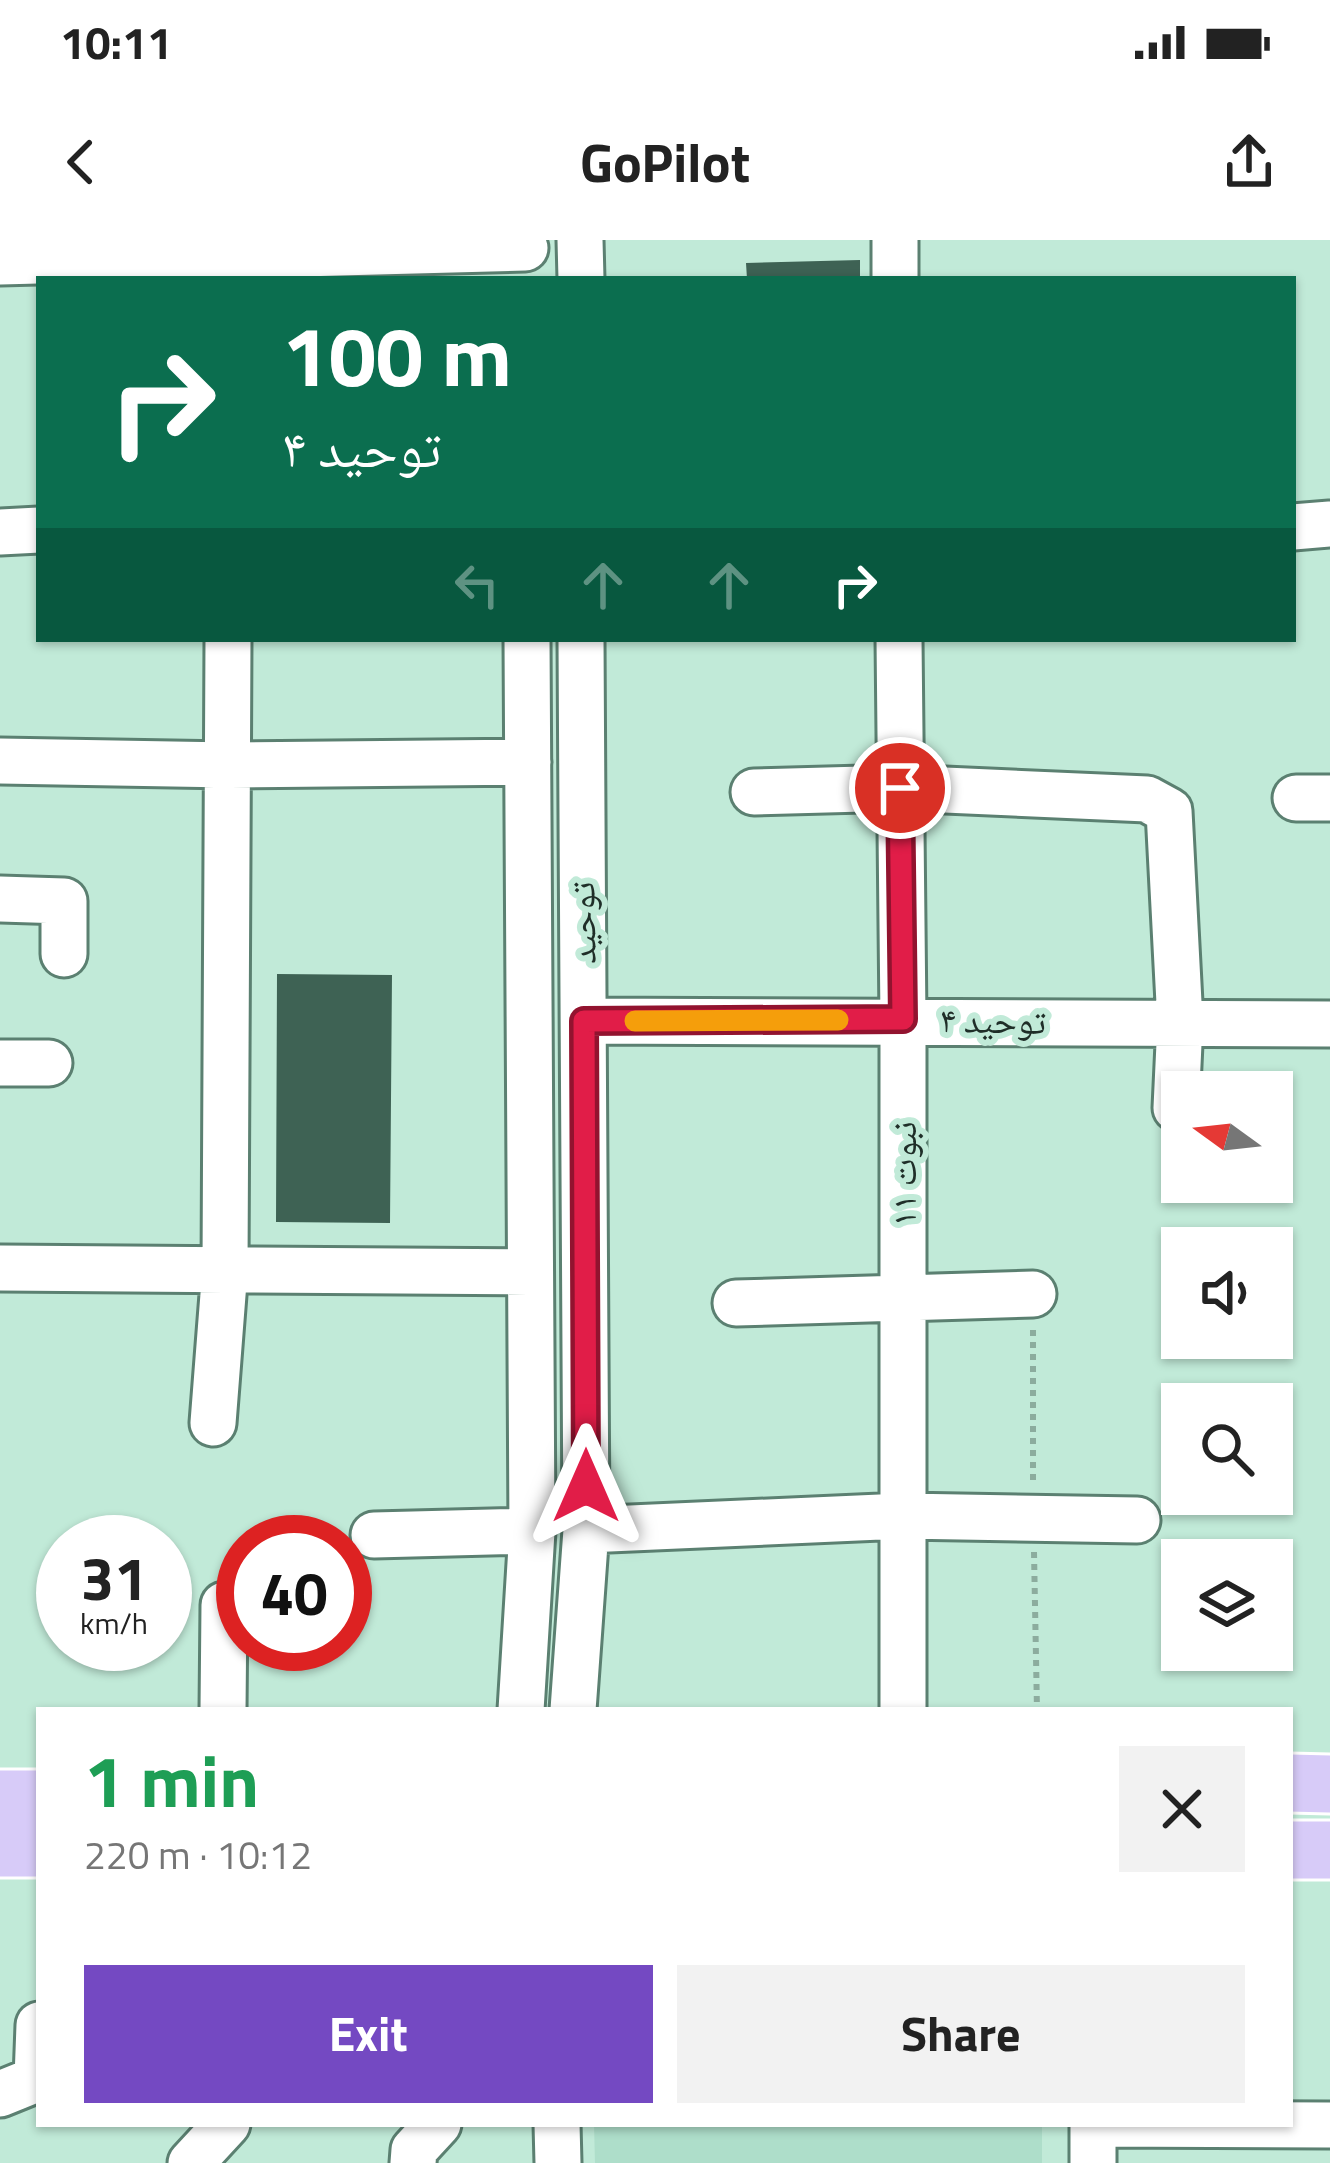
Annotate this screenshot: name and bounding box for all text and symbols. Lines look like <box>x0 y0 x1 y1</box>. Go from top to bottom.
text: 10:11 <box>60 8 172 76</box>
text: GoPilot <box>580 121 750 203</box>
icon: back <box>48 129 114 195</box>
icon: share <box>1216 129 1282 195</box>
text: 100 m <box>282 291 512 419</box>
icon: right <box>84 324 240 480</box>
text: توحید ۴ <box>282 406 441 488</box>
icon: left <box>444 552 510 618</box>
icon: ahead <box>570 552 636 618</box>
icon: ahead <box>696 552 762 618</box>
icon: right <box>822 552 888 618</box>
pin <box>849 737 951 839</box>
icon: arrive <box>867 755 933 821</box>
street label: توحید <box>553 881 610 965</box>
street label: توحید ۴ <box>939 991 1047 1048</box>
north arrow <box>1161 1071 1293 1203</box>
map controls <box>1161 1071 1293 1671</box>
street label: نبوت ۱۱ <box>875 1121 930 1227</box>
button: sound <box>1161 1227 1293 1359</box>
button: search <box>1161 1383 1293 1515</box>
position arrow <box>523 1423 649 1549</box>
speed limit sign: 40 <box>216 1515 372 1671</box>
text: 31 <box>80 1532 148 1623</box>
button: layers <box>1161 1539 1293 1671</box>
text: km/h <box>80 1600 148 1646</box>
text: 1 min <box>84 1725 259 1835</box>
button: close <box>1119 1746 1245 1872</box>
text: 220 m · 10:12 <box>84 1825 312 1884</box>
button: Exit <box>84 1965 653 2103</box>
button: Share <box>677 1965 1245 2103</box>

